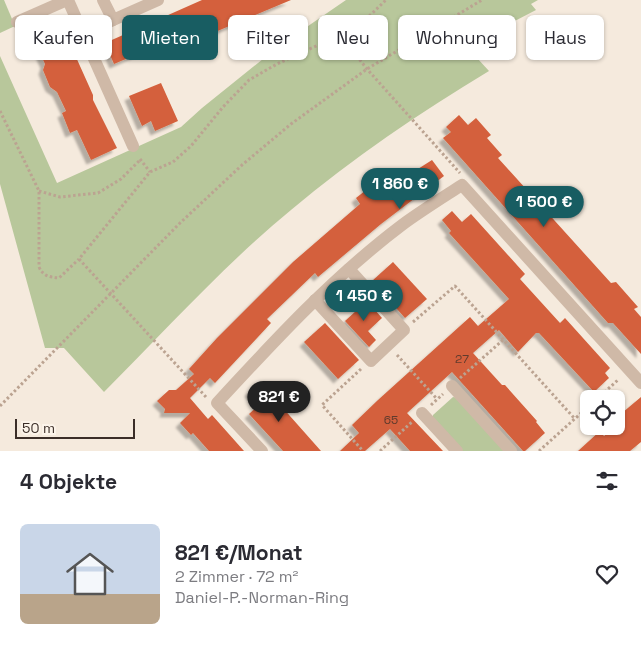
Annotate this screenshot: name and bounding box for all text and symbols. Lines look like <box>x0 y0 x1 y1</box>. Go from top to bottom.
chip: Kaufen <box>15 15 112 60</box>
chip: Mieten <box>122 15 218 60</box>
chip: Filter <box>228 15 308 60</box>
chip: Neu <box>318 15 388 60</box>
chip: Wohnung <box>398 15 516 60</box>
chip: Haus <box>526 15 604 60</box>
pin: 1 860 € <box>354 168 446 210</box>
text: 1 860 € <box>372 173 428 194</box>
pin: 1 500 € <box>498 186 590 228</box>
text: 1 500 € <box>516 191 572 212</box>
pin: 1 450 € <box>318 280 410 322</box>
text: 1 450 € <box>336 285 392 306</box>
house number: 27 <box>455 351 469 367</box>
pin: 821 € <box>244 380 314 423</box>
text: 821 € <box>258 386 300 407</box>
map controls <box>580 390 625 435</box>
button: locate <box>580 390 625 435</box>
house number: 65 <box>384 412 398 428</box>
scale bar <box>15 416 135 439</box>
text: 50 m <box>22 419 55 437</box>
icon: filters <box>593 467 621 495</box>
text: 4 Objekte <box>20 468 117 495</box>
text: 821 €/Monat <box>175 539 303 566</box>
icon: home <box>60 544 120 604</box>
icon: heart <box>593 560 621 588</box>
text: 2 Zimmer · 72 m² <box>175 566 298 587</box>
text: Daniel-P.-Norman-Ring <box>175 587 349 608</box>

